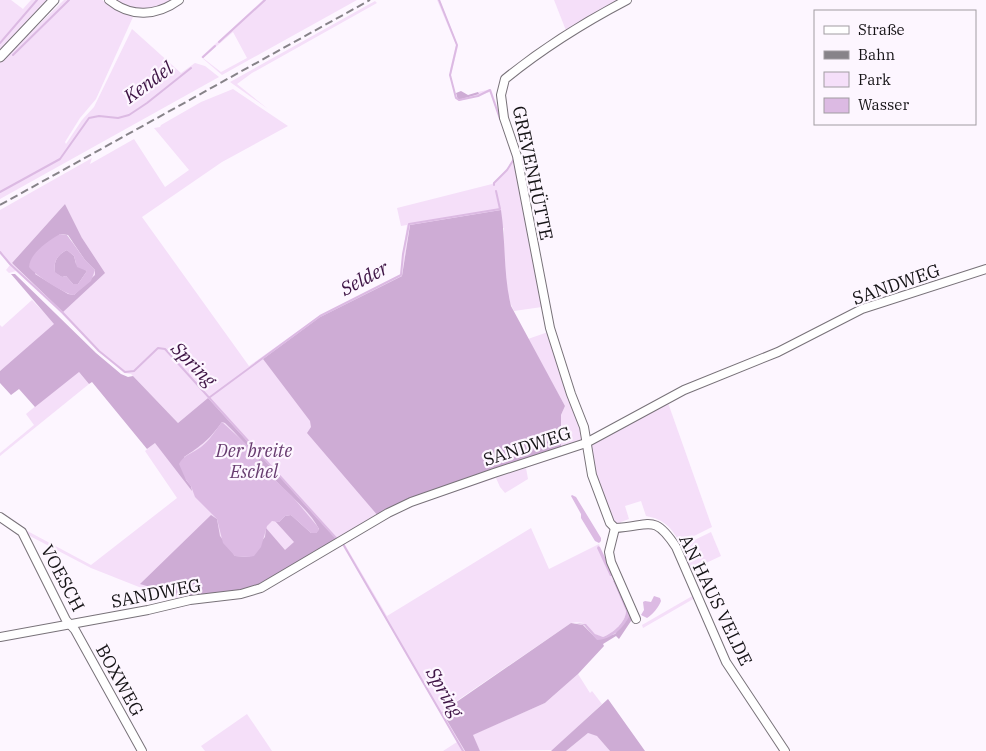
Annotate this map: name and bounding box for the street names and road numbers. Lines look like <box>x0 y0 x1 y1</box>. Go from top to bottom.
street label: GREVENHÜTTE <box>508 104 558 242</box>
street label: SANDWEG <box>849 258 943 310</box>
street label: SANDWEG <box>480 421 574 471</box>
street label: AN HAUS VELDE <box>674 531 758 669</box>
street label: VOESCH <box>36 541 90 615</box>
street label: SANDWEG <box>109 573 203 613</box>
street label: BOXWEG <box>91 640 149 720</box>

